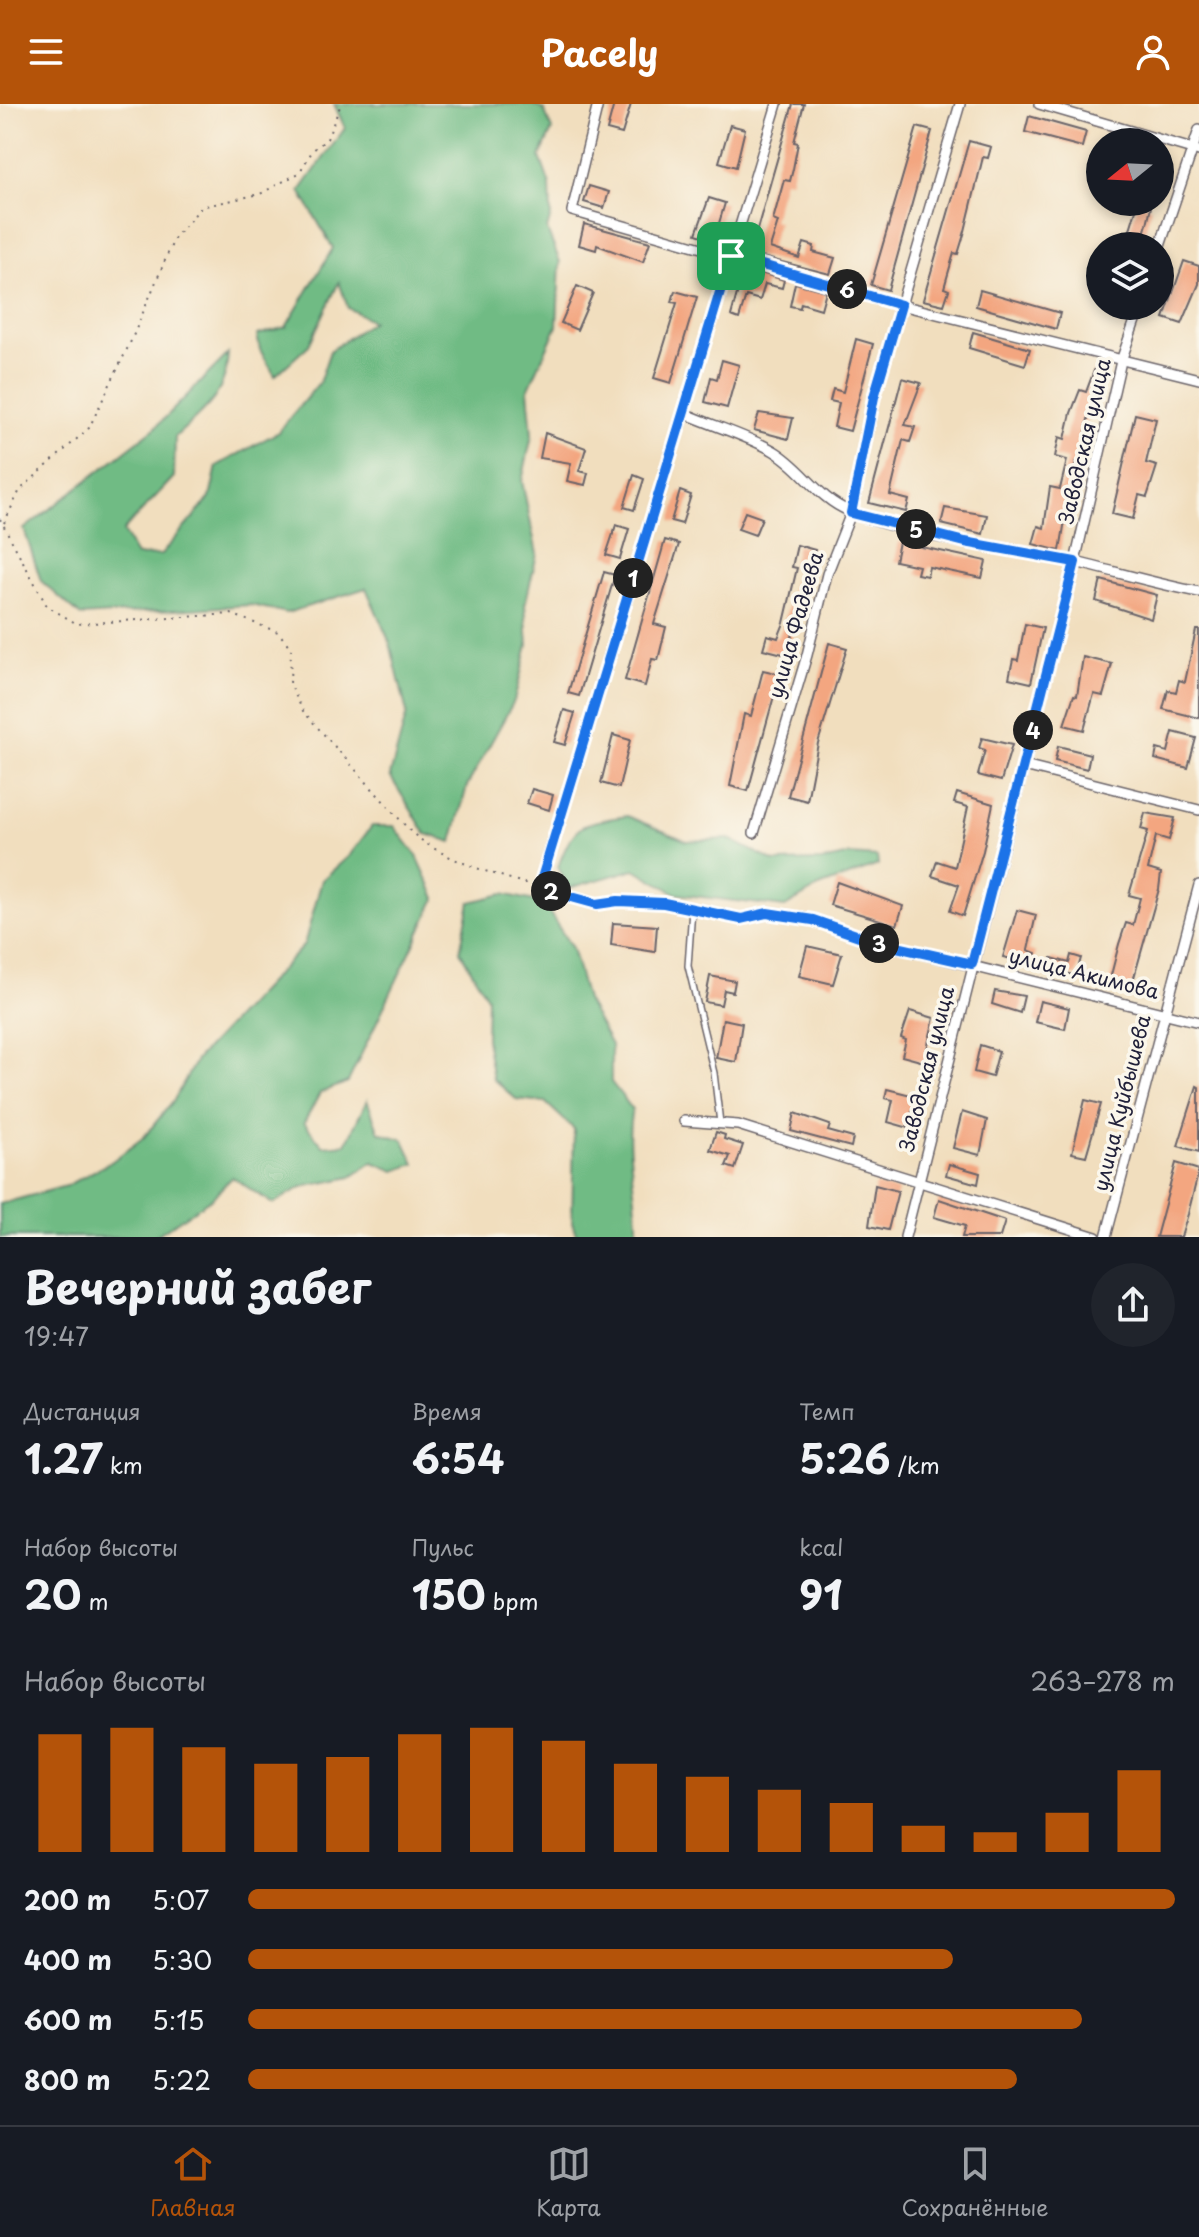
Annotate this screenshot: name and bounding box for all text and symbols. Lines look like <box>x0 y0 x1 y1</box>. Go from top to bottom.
text: Pacely <box>541 25 658 79</box>
icon: menu <box>24 30 68 74</box>
icon: person <box>1131 30 1175 74</box>
north arrow <box>1086 128 1174 216</box>
map controls <box>1086 128 1174 320</box>
pin <box>697 222 765 290</box>
button: layers <box>1086 232 1174 320</box>
icon: arrive <box>709 234 753 278</box>
pin: 6 <box>827 269 867 309</box>
text: 6 <box>839 272 855 305</box>
street label: Заводская улица <box>1050 355 1118 527</box>
pin: 5 <box>896 509 936 549</box>
text: 5 <box>909 512 923 545</box>
street label: улица Фадеева <box>760 547 830 702</box>
pin: 1 <box>613 558 653 598</box>
text: 1 <box>628 561 638 594</box>
pin: 4 <box>1013 710 1053 750</box>
text: 4 <box>1026 713 1040 746</box>
pin: 2 <box>531 871 571 911</box>
text: 2 <box>543 874 559 907</box>
pin: 3 <box>859 923 899 963</box>
text: 3 <box>872 926 886 959</box>
street label: улица Акимова <box>1006 940 1163 1006</box>
street label: Заводская улица <box>891 983 961 1154</box>
street label: улица Куйбышева <box>1085 1011 1158 1194</box>
text: Вечерний забег <box>24 1253 371 1319</box>
button: share <box>1091 1263 1175 1347</box>
text: 19:47 <box>24 1316 89 1355</box>
text: Дистанция <box>24 1394 141 1427</box>
text: Время <box>412 1394 482 1427</box>
text: Темп <box>799 1394 855 1427</box>
text: 1.27 <box>24 1427 103 1488</box>
text: 6:54 <box>412 1427 504 1488</box>
text: 5:26 <box>799 1427 891 1488</box>
text: km <box>103 1448 143 1481</box>
text: /km <box>891 1448 940 1481</box>
text: Набор высоты <box>24 1530 178 1563</box>
text: Пульс <box>412 1530 474 1563</box>
text: kcal <box>799 1530 843 1563</box>
text: 20 <box>24 1563 81 1624</box>
text: 150 <box>412 1563 486 1624</box>
text: 91 <box>799 1563 842 1624</box>
text: m <box>81 1584 108 1617</box>
text: bpm <box>486 1584 539 1617</box>
text: Набор высоты <box>24 1661 206 1700</box>
text: 263–278 m <box>1030 1661 1175 1700</box>
text: 200 m <box>24 1880 111 1919</box>
text: 5:07 <box>152 1880 209 1919</box>
text: 400 m <box>24 1940 112 1979</box>
text: 5:30 <box>152 1940 212 1979</box>
text: 600 m <box>24 2000 112 2039</box>
text: 5:15 <box>152 2000 205 2039</box>
text: 800 m <box>24 2060 111 2099</box>
text: 5:22 <box>152 2060 211 2099</box>
tab: Главная <box>150 2142 236 2223</box>
tab: Карта <box>536 2142 601 2223</box>
tab: Сохранённые <box>902 2142 1049 2223</box>

